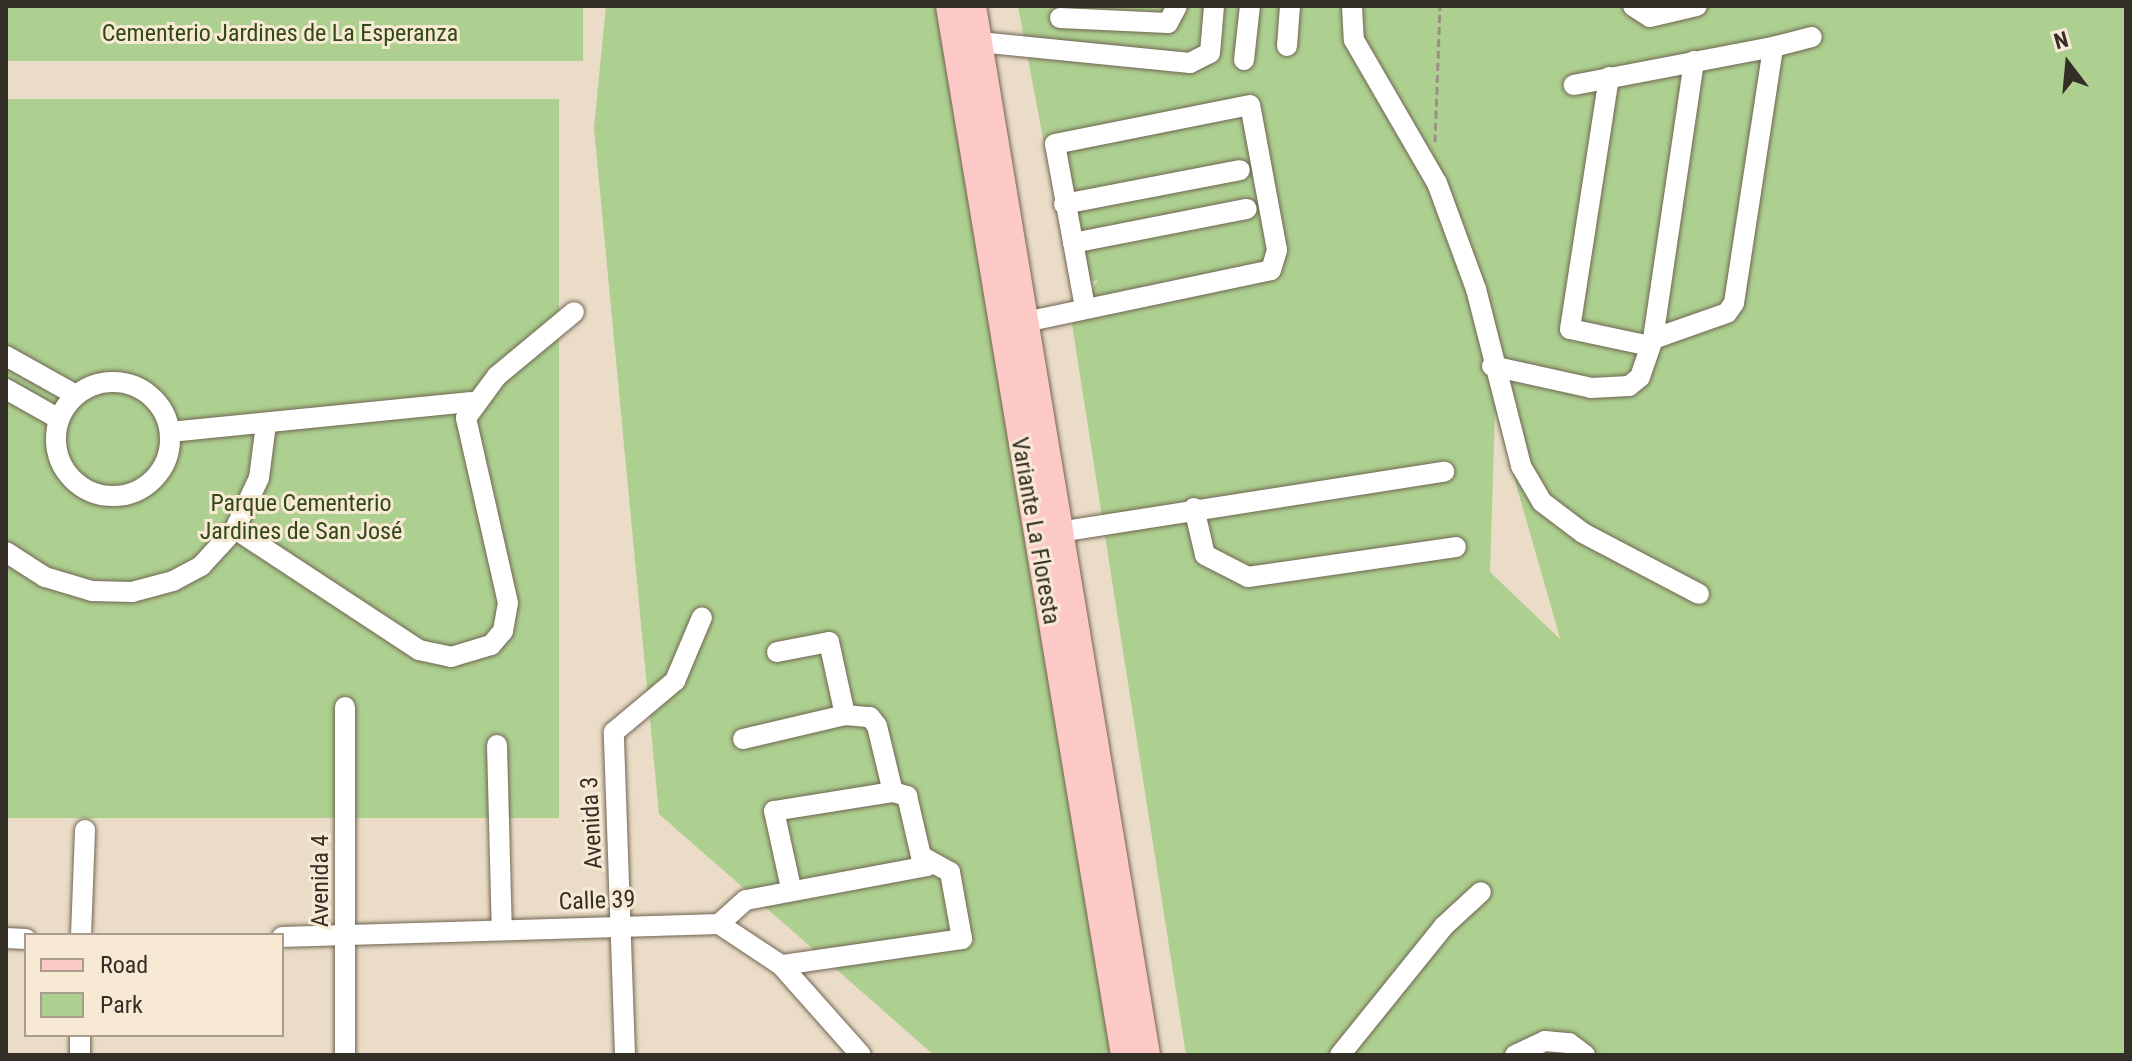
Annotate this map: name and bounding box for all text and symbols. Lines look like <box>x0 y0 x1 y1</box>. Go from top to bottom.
park label: Cementerio Jardines de La Esperanza <box>102 20 458 48</box>
north arrow <box>2028 24 2108 104</box>
text: N <box>2051 27 2071 54</box>
street label: Variante La Floresta <box>1004 435 1066 627</box>
park label: Parque Cementerio Jardines de San José <box>200 490 402 546</box>
street label: Avenida 3 <box>575 776 609 870</box>
street label: Avenida 4 <box>307 835 335 927</box>
street label: Calle 39 <box>558 885 636 917</box>
legend <box>24 933 284 1037</box>
text: Road <box>100 951 148 979</box>
text: Park <box>100 991 143 1019</box>

